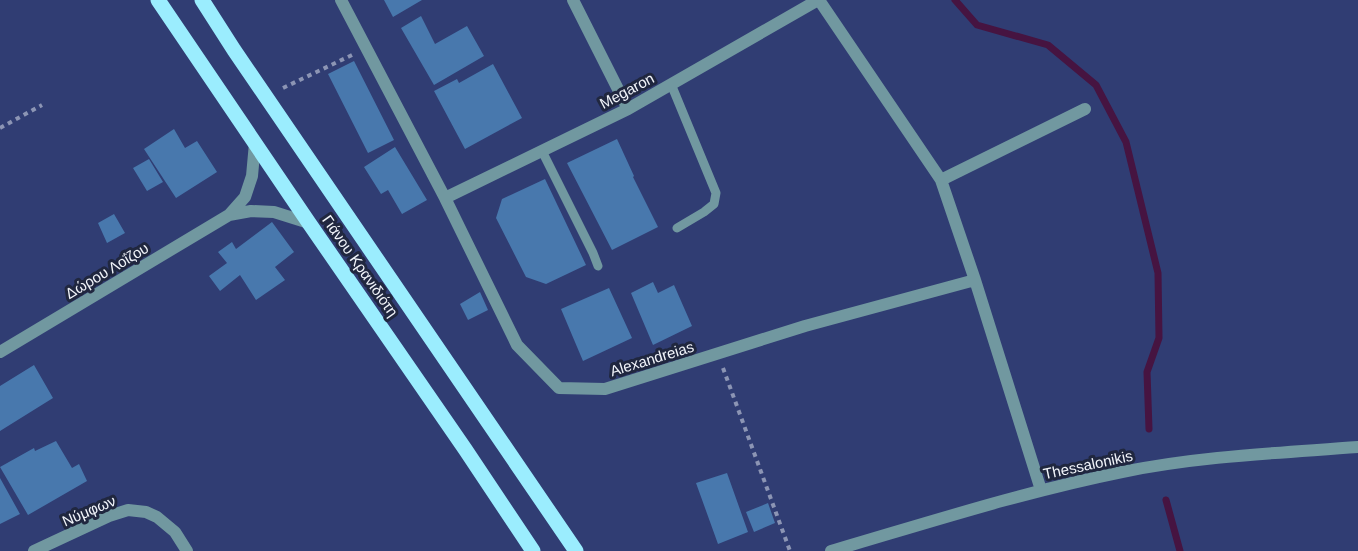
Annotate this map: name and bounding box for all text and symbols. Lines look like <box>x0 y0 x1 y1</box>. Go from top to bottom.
street label: Megaron <box>597 69 657 112</box>
street label: Γιάνου Κρανιδιότη <box>319 212 402 320</box>
street label: Δώρου Λοΐζου <box>62 239 151 302</box>
street label: Alexandreias <box>608 338 696 379</box>
street label: Thessalonikis <box>1042 447 1134 482</box>
street label: Νύμφων <box>59 492 118 529</box>

